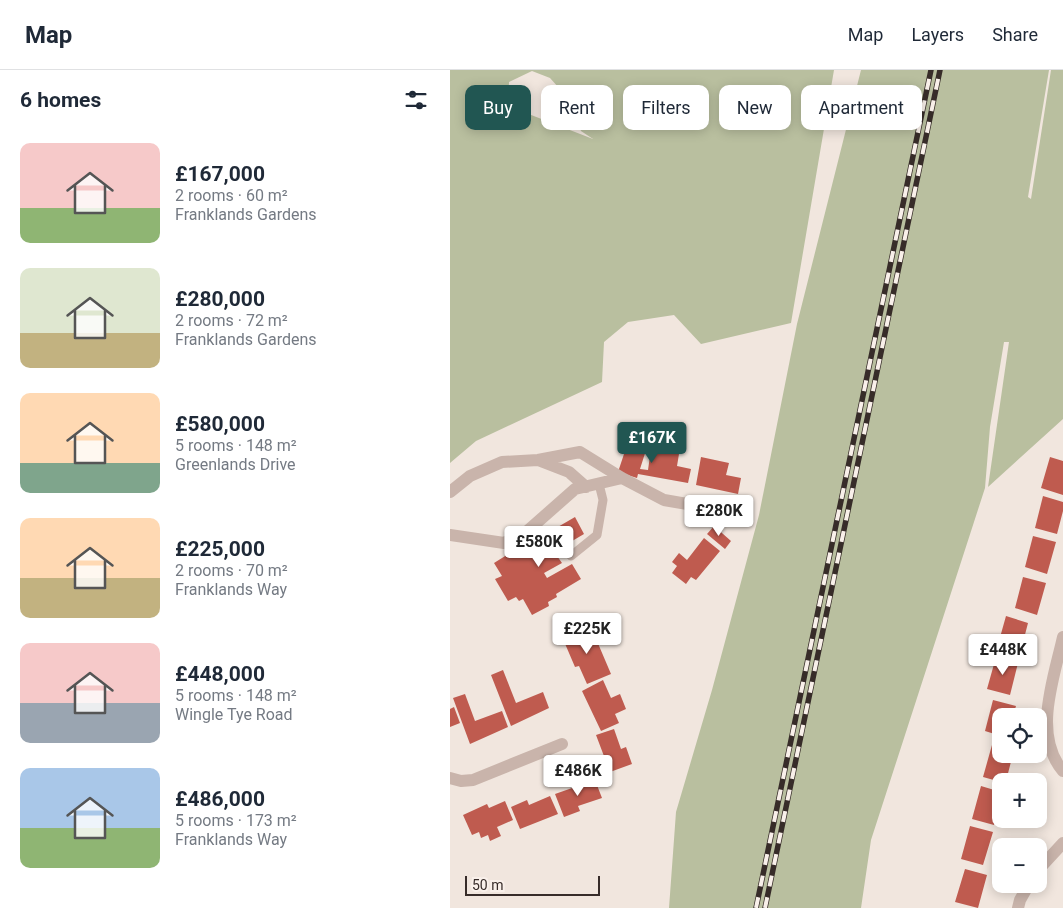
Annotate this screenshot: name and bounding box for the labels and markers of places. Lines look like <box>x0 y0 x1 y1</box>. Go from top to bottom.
pin: £167K <box>617 422 687 464</box>
pin: £280K <box>684 494 754 537</box>
pin: £580K <box>504 526 574 568</box>
pin: £225K <box>552 612 622 655</box>
pin: £448K <box>968 634 1038 676</box>
pin: £486K <box>543 754 613 797</box>

